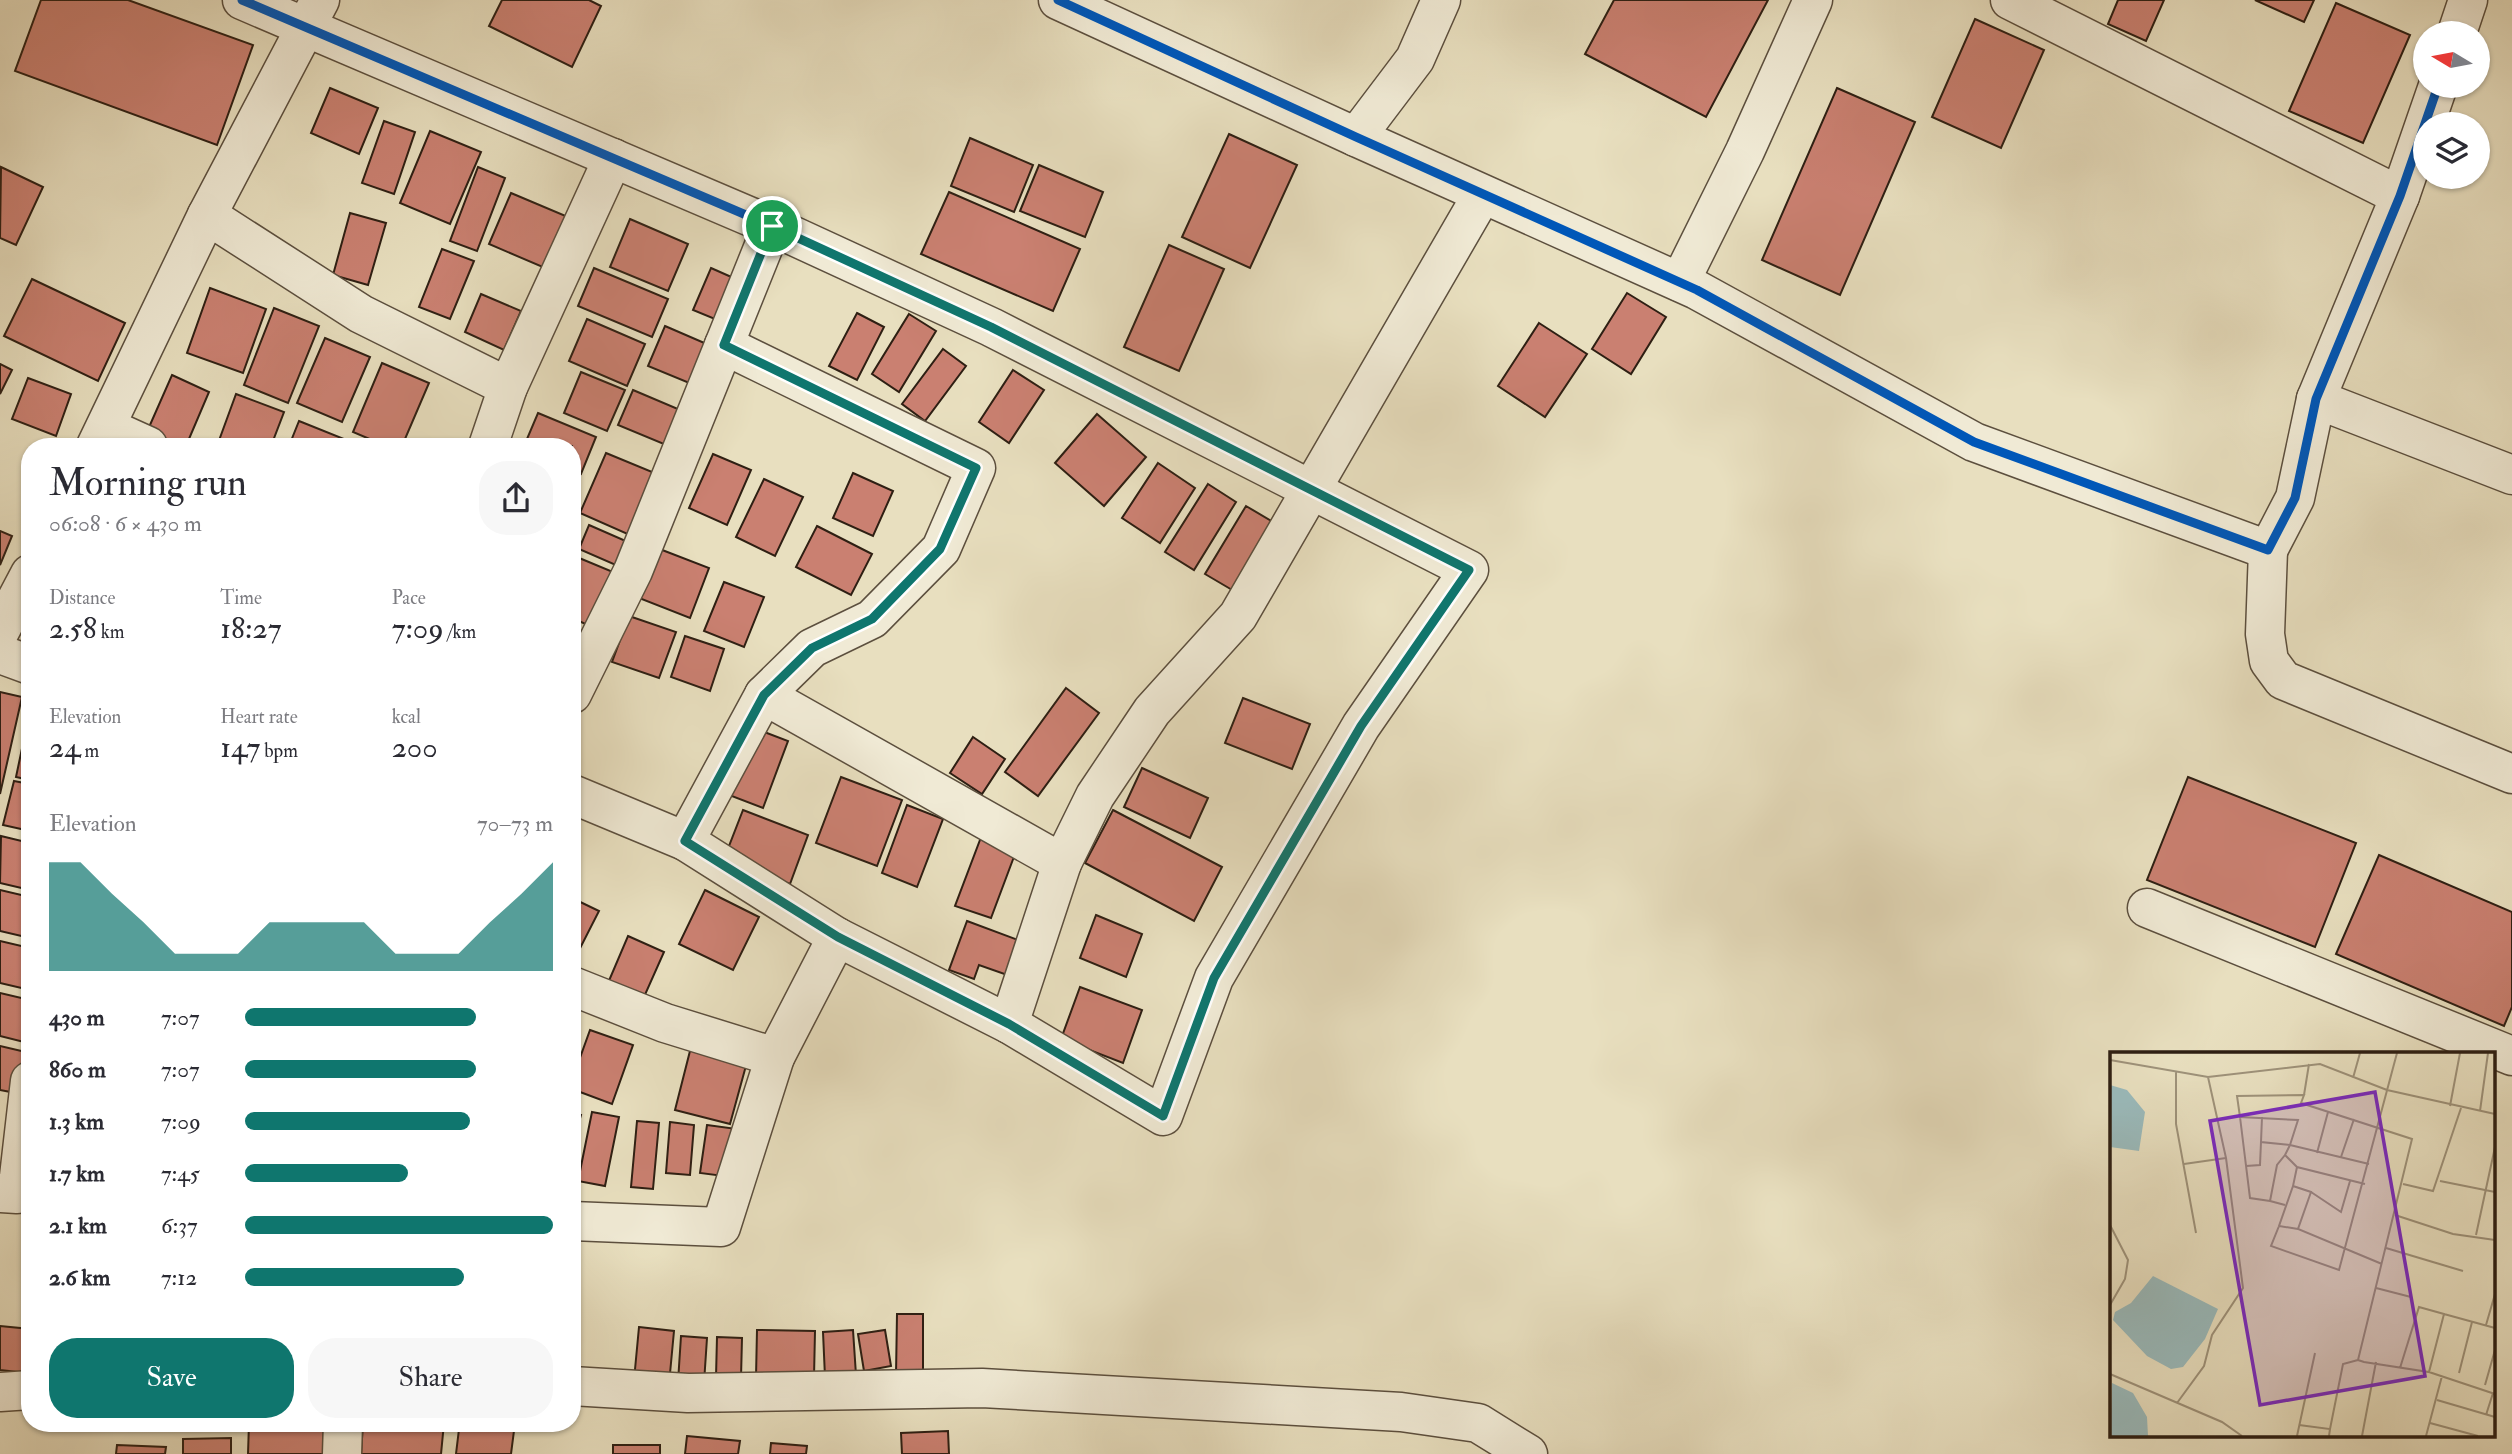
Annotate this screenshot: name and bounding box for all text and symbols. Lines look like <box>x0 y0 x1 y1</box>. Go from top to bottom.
north arrow <box>2413 21 2490 98</box>
map controls <box>2413 21 2490 189</box>
button: layers <box>2413 112 2490 189</box>
pin <box>742 196 802 256</box>
icon: arrive <box>753 207 791 245</box>
text: Morning run <box>49 459 247 507</box>
button: share <box>479 461 553 535</box>
text: 06:08 · 6 × 430 m <box>49 509 202 538</box>
text: Distance <box>49 586 115 610</box>
text: Time <box>220 586 262 610</box>
text: Pace <box>392 586 426 610</box>
text: 2.58 <box>49 610 97 647</box>
text: 18:27 <box>220 610 281 647</box>
text: 7:09 <box>392 610 444 647</box>
text: km <box>97 620 125 644</box>
text: /km <box>444 620 476 644</box>
text: Elevation <box>49 705 121 729</box>
text: Heart rate <box>220 705 298 729</box>
text: kcal <box>392 705 421 729</box>
text: 24 <box>49 729 80 766</box>
text: 147 <box>220 729 260 766</box>
text: 200 <box>392 729 438 766</box>
text: m <box>80 739 99 763</box>
text: bpm <box>260 739 298 763</box>
text: Elevation <box>49 809 137 838</box>
text: 70–73 m <box>477 809 553 838</box>
text: 430 m <box>49 1003 105 1032</box>
text: 7:07 <box>161 1003 200 1032</box>
inset map <box>2110 1052 2494 1436</box>
text: 860 m <box>49 1055 106 1084</box>
text: 7:07 <box>161 1055 200 1084</box>
text: 1.3 km <box>49 1107 104 1136</box>
text: 7:09 <box>161 1107 201 1136</box>
text: 1.7 km <box>49 1159 105 1188</box>
text: 7:45 <box>161 1159 200 1188</box>
text: 2.1 km <box>49 1211 107 1240</box>
text: 6:37 <box>161 1211 198 1240</box>
text: 2.6 km <box>49 1263 110 1292</box>
text: 7:12 <box>161 1263 197 1292</box>
button: Save <box>49 1338 294 1418</box>
button: Share <box>308 1338 553 1418</box>

